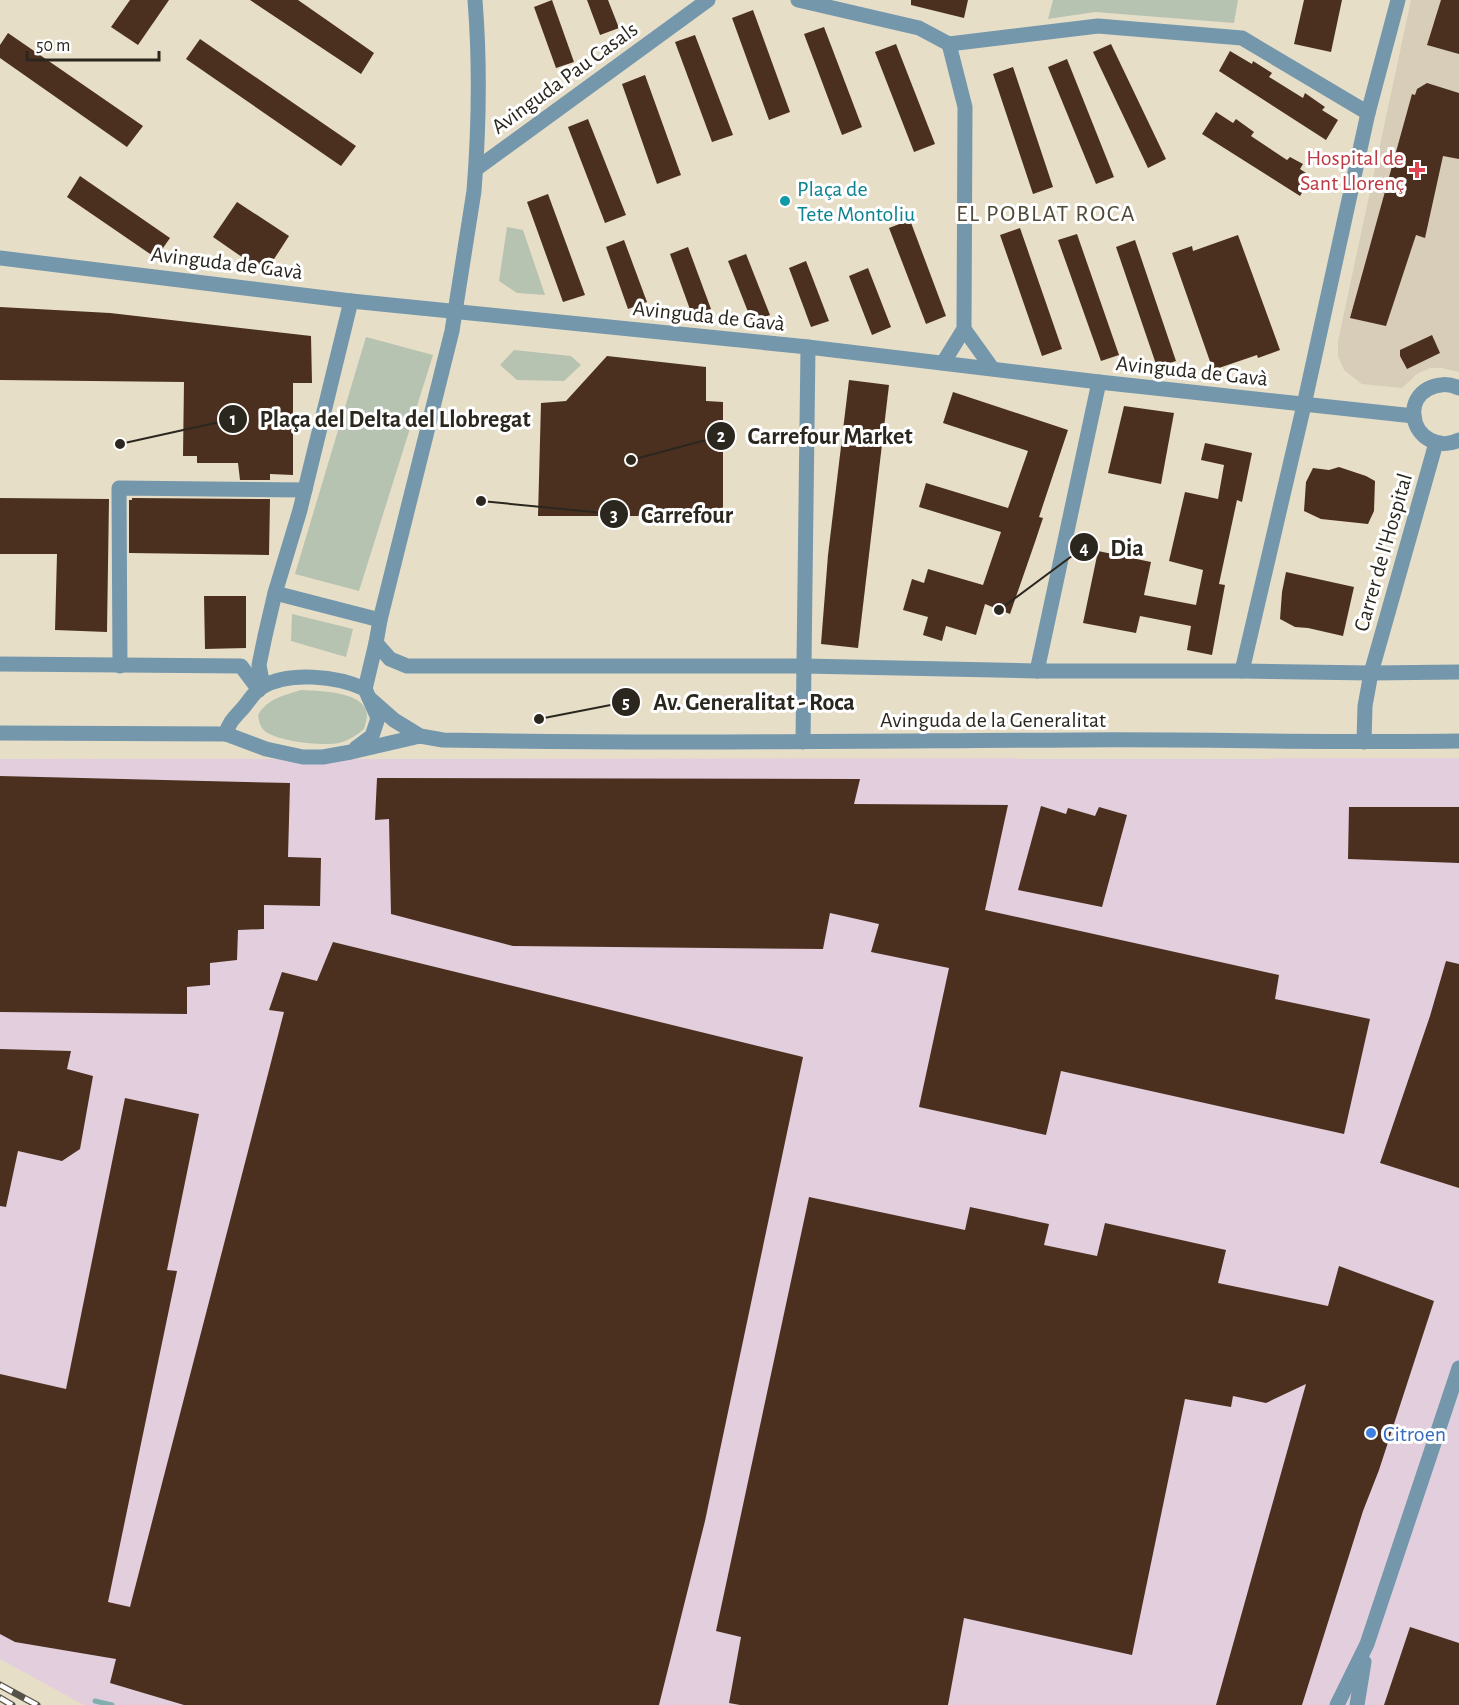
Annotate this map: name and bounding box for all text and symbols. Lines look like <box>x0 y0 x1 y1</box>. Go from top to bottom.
street label: Avinguda Pau Casals <box>487 18 642 138</box>
scale bar <box>27 24 159 62</box>
text: 50 m <box>36 37 70 55</box>
place label: Hospital de Sant Llorenç <box>1300 147 1405 194</box>
marker: Hospital de Sant Llorenç <box>1408 161 1426 179</box>
place label: Plaça de Tete Montoliu <box>797 178 915 225</box>
marker: Plaça de Tete Montoliu <box>778 194 792 208</box>
district label: EL POBLAT ROCA <box>956 202 1136 226</box>
street label: Avinguda de Gavà <box>150 243 304 283</box>
street label: Avinguda de Gavà <box>632 297 786 335</box>
street label: Avinguda de Gavà <box>1115 352 1269 390</box>
callout: Plaça del Delta del Llobregat <box>218 398 543 440</box>
text: Plaça del Delta del Llobregat <box>259 408 531 432</box>
text: 1 <box>230 411 236 429</box>
callout: Carrefour Market <box>706 415 925 457</box>
text: Carrefour Market <box>747 425 913 449</box>
text: 2 <box>717 428 726 446</box>
street label: Carrer de l'Hospital <box>1350 471 1416 634</box>
callout: Carrefour <box>599 493 745 535</box>
text: Carrefour <box>641 504 734 528</box>
text: 3 <box>610 507 618 525</box>
callout: Dia <box>1069 526 1156 568</box>
text: Dia <box>1110 537 1144 561</box>
text: 4 <box>1079 540 1089 558</box>
callout: Av. Generalitat - Roca <box>611 681 867 723</box>
text: Av. Generalitat - Roca <box>653 691 855 715</box>
text: 5 <box>622 694 630 712</box>
street label: Avinguda de la Generalitat <box>880 709 1106 731</box>
place label: Citroen <box>1383 1423 1446 1445</box>
marker: Citroen <box>1364 1426 1378 1440</box>

